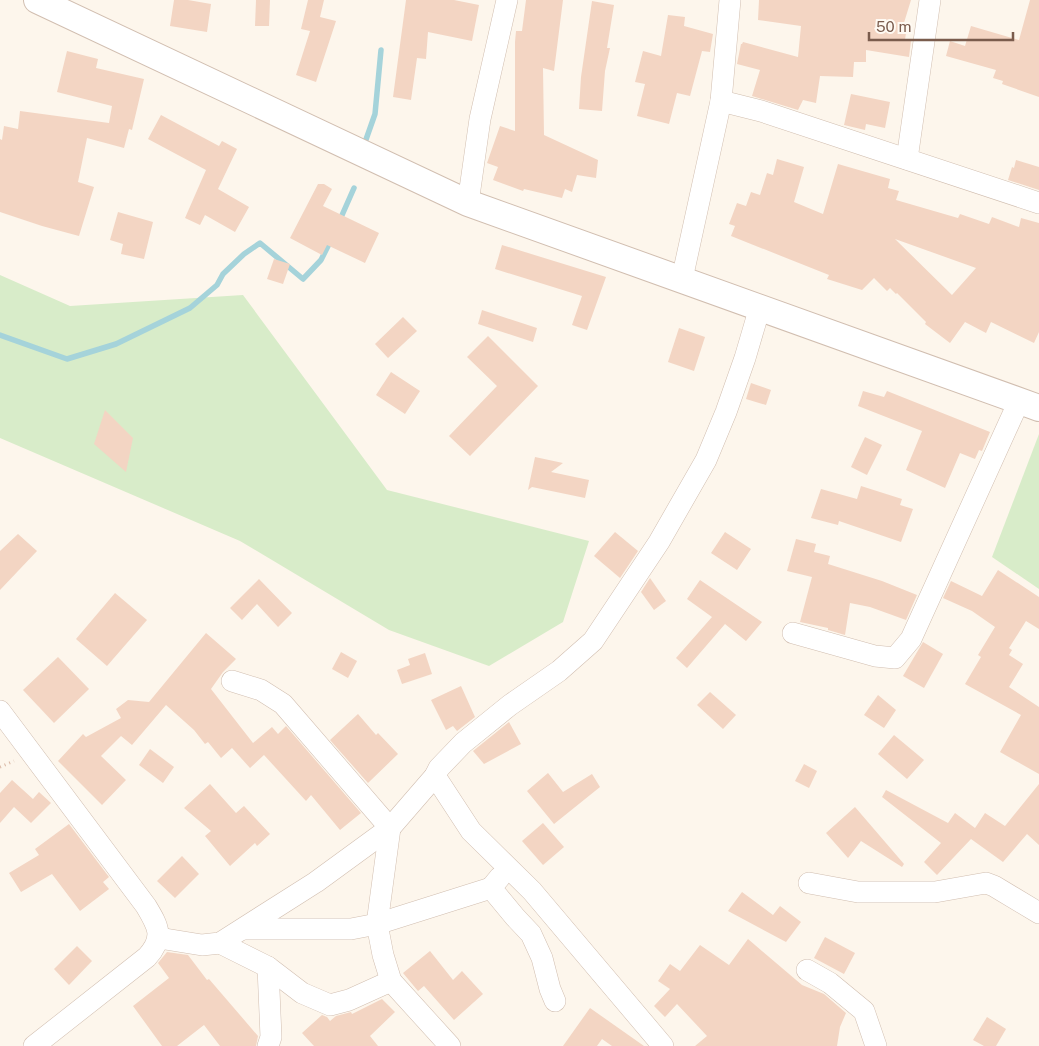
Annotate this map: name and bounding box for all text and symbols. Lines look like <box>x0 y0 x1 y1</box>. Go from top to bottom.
scale bar <box>869 10 1013 42</box>
text: 50 m <box>876 18 911 35</box>

